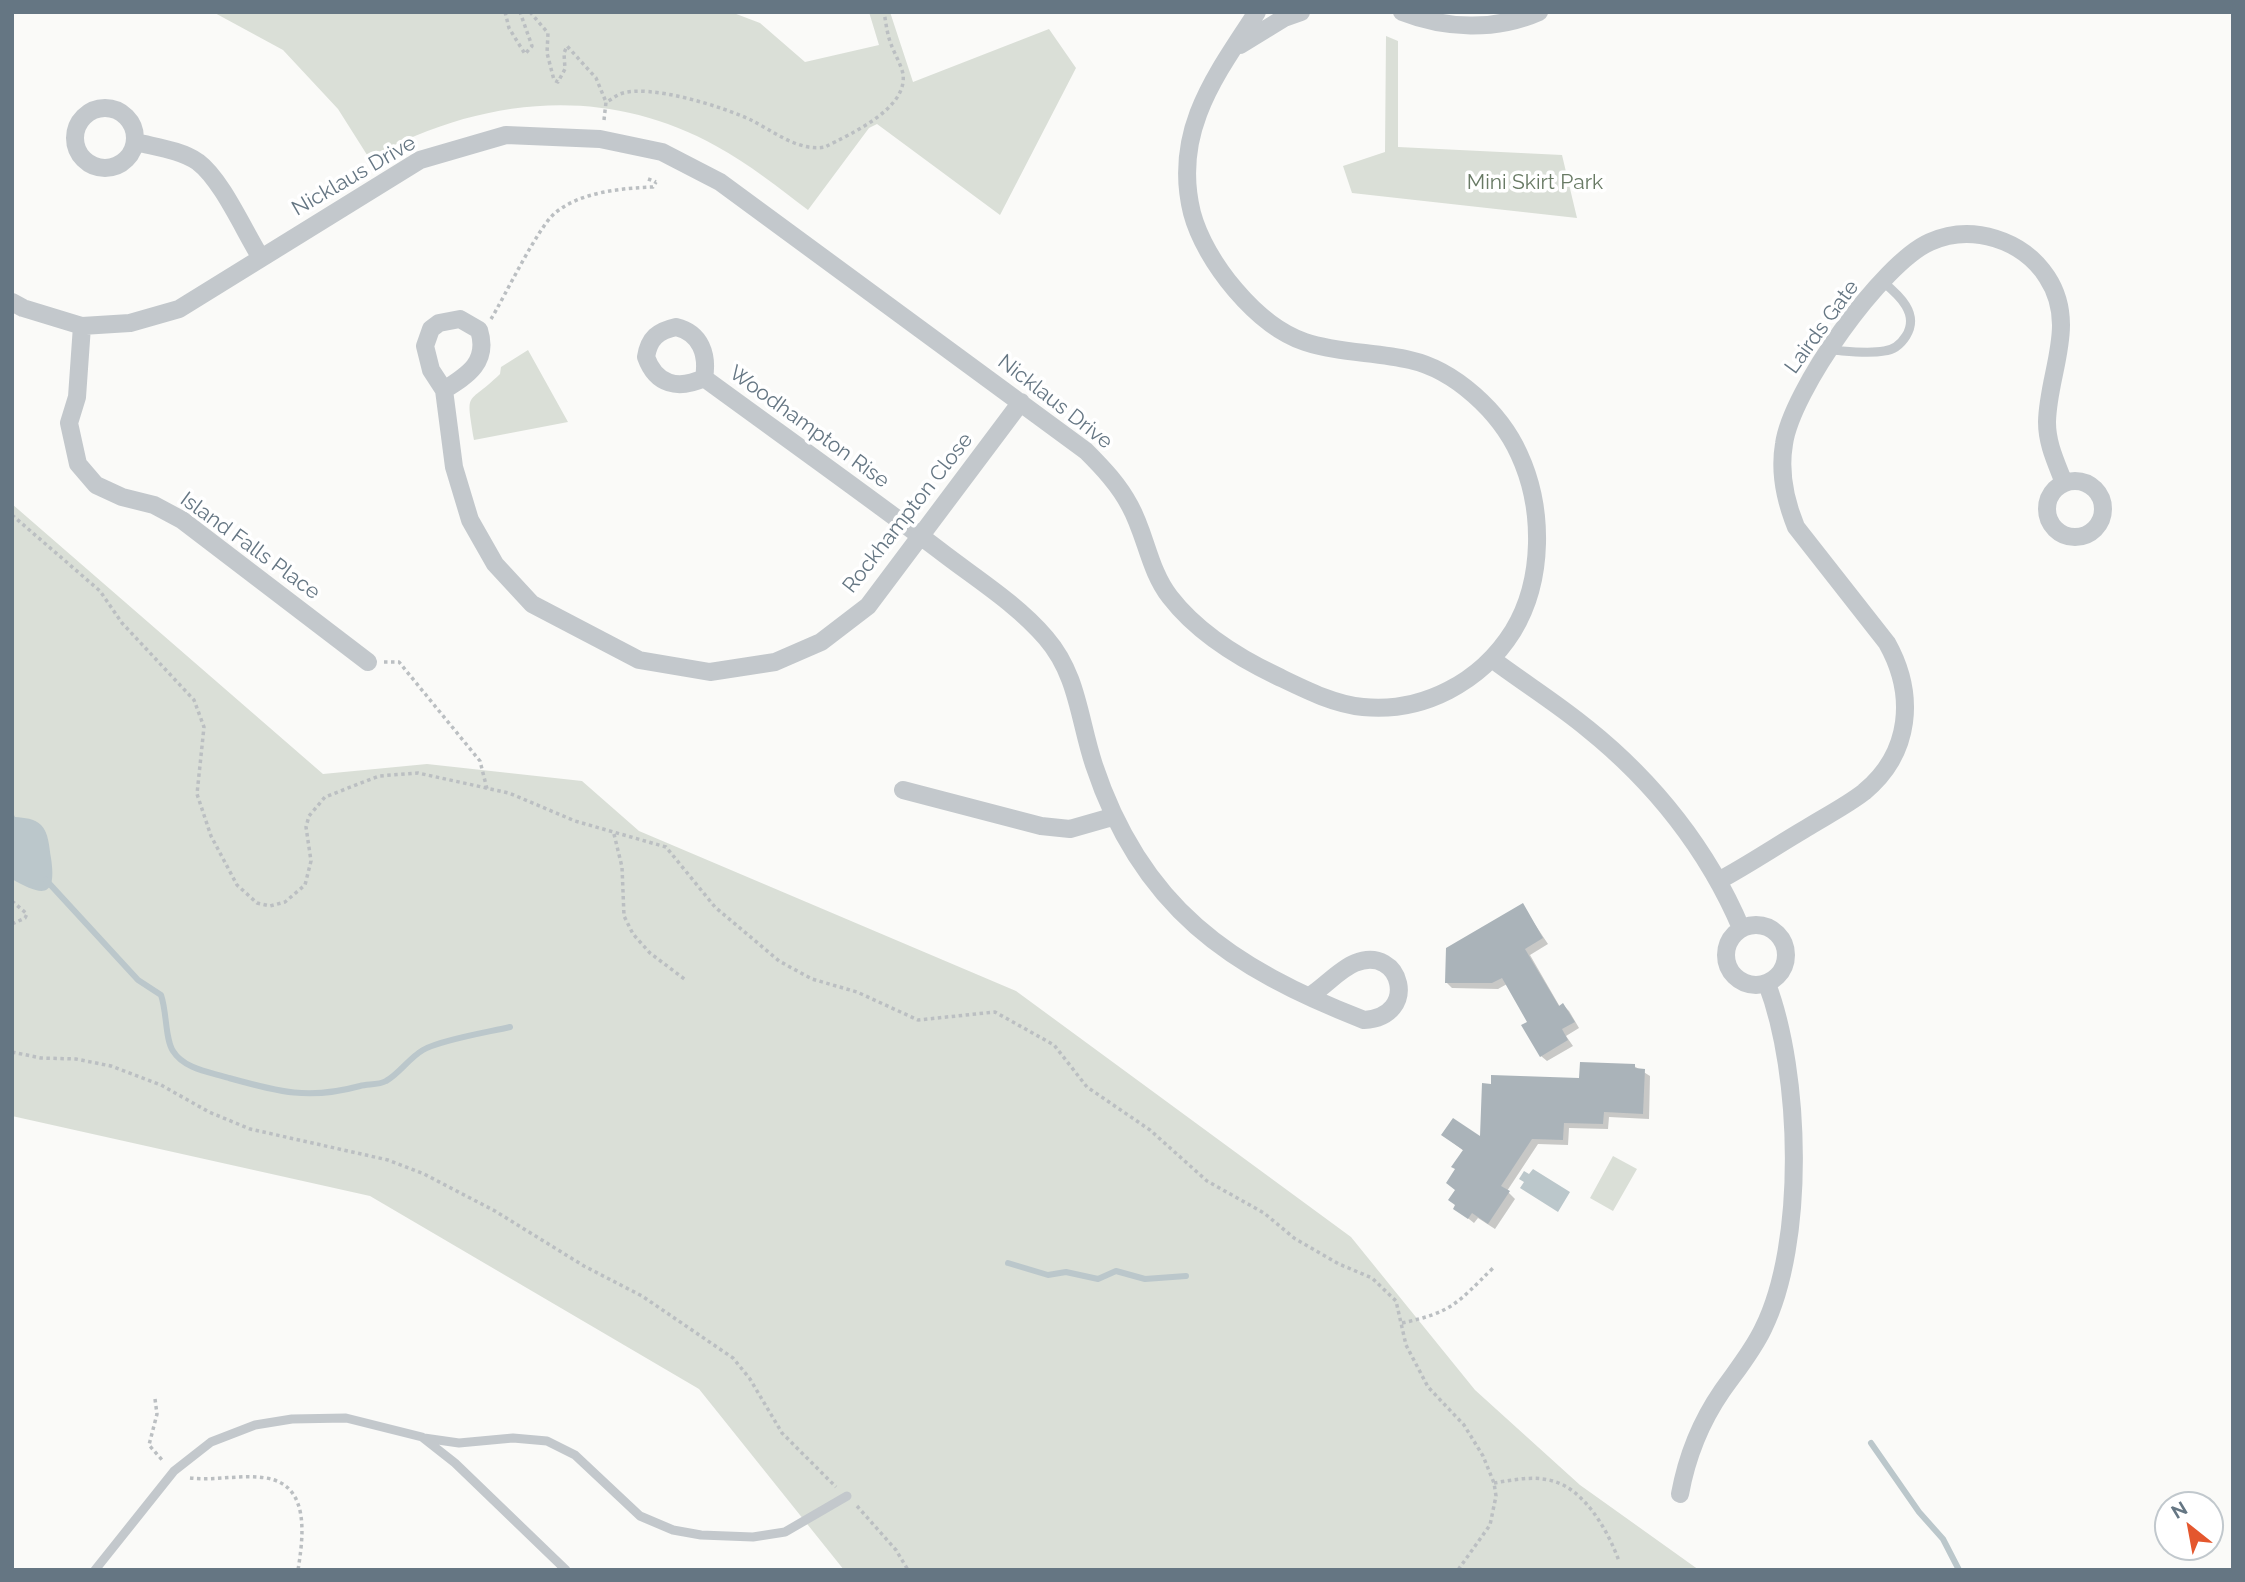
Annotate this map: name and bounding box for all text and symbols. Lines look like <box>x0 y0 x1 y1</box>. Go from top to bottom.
street label: Nicklaus Drive <box>288 130 420 222</box>
park label: Mini Skirt Park <box>1467 170 1603 196</box>
street label: Lairds Gate <box>1780 275 1864 379</box>
street label: Nicklaus Drive <box>993 349 1117 455</box>
street label: Woodhampton Rise <box>724 360 894 494</box>
street label: Rockhampton Close <box>838 428 978 598</box>
street label: Island Falls Place <box>175 487 325 605</box>
north arrow <box>2154 1491 2224 1561</box>
text: N <box>2167 1497 2191 1523</box>

